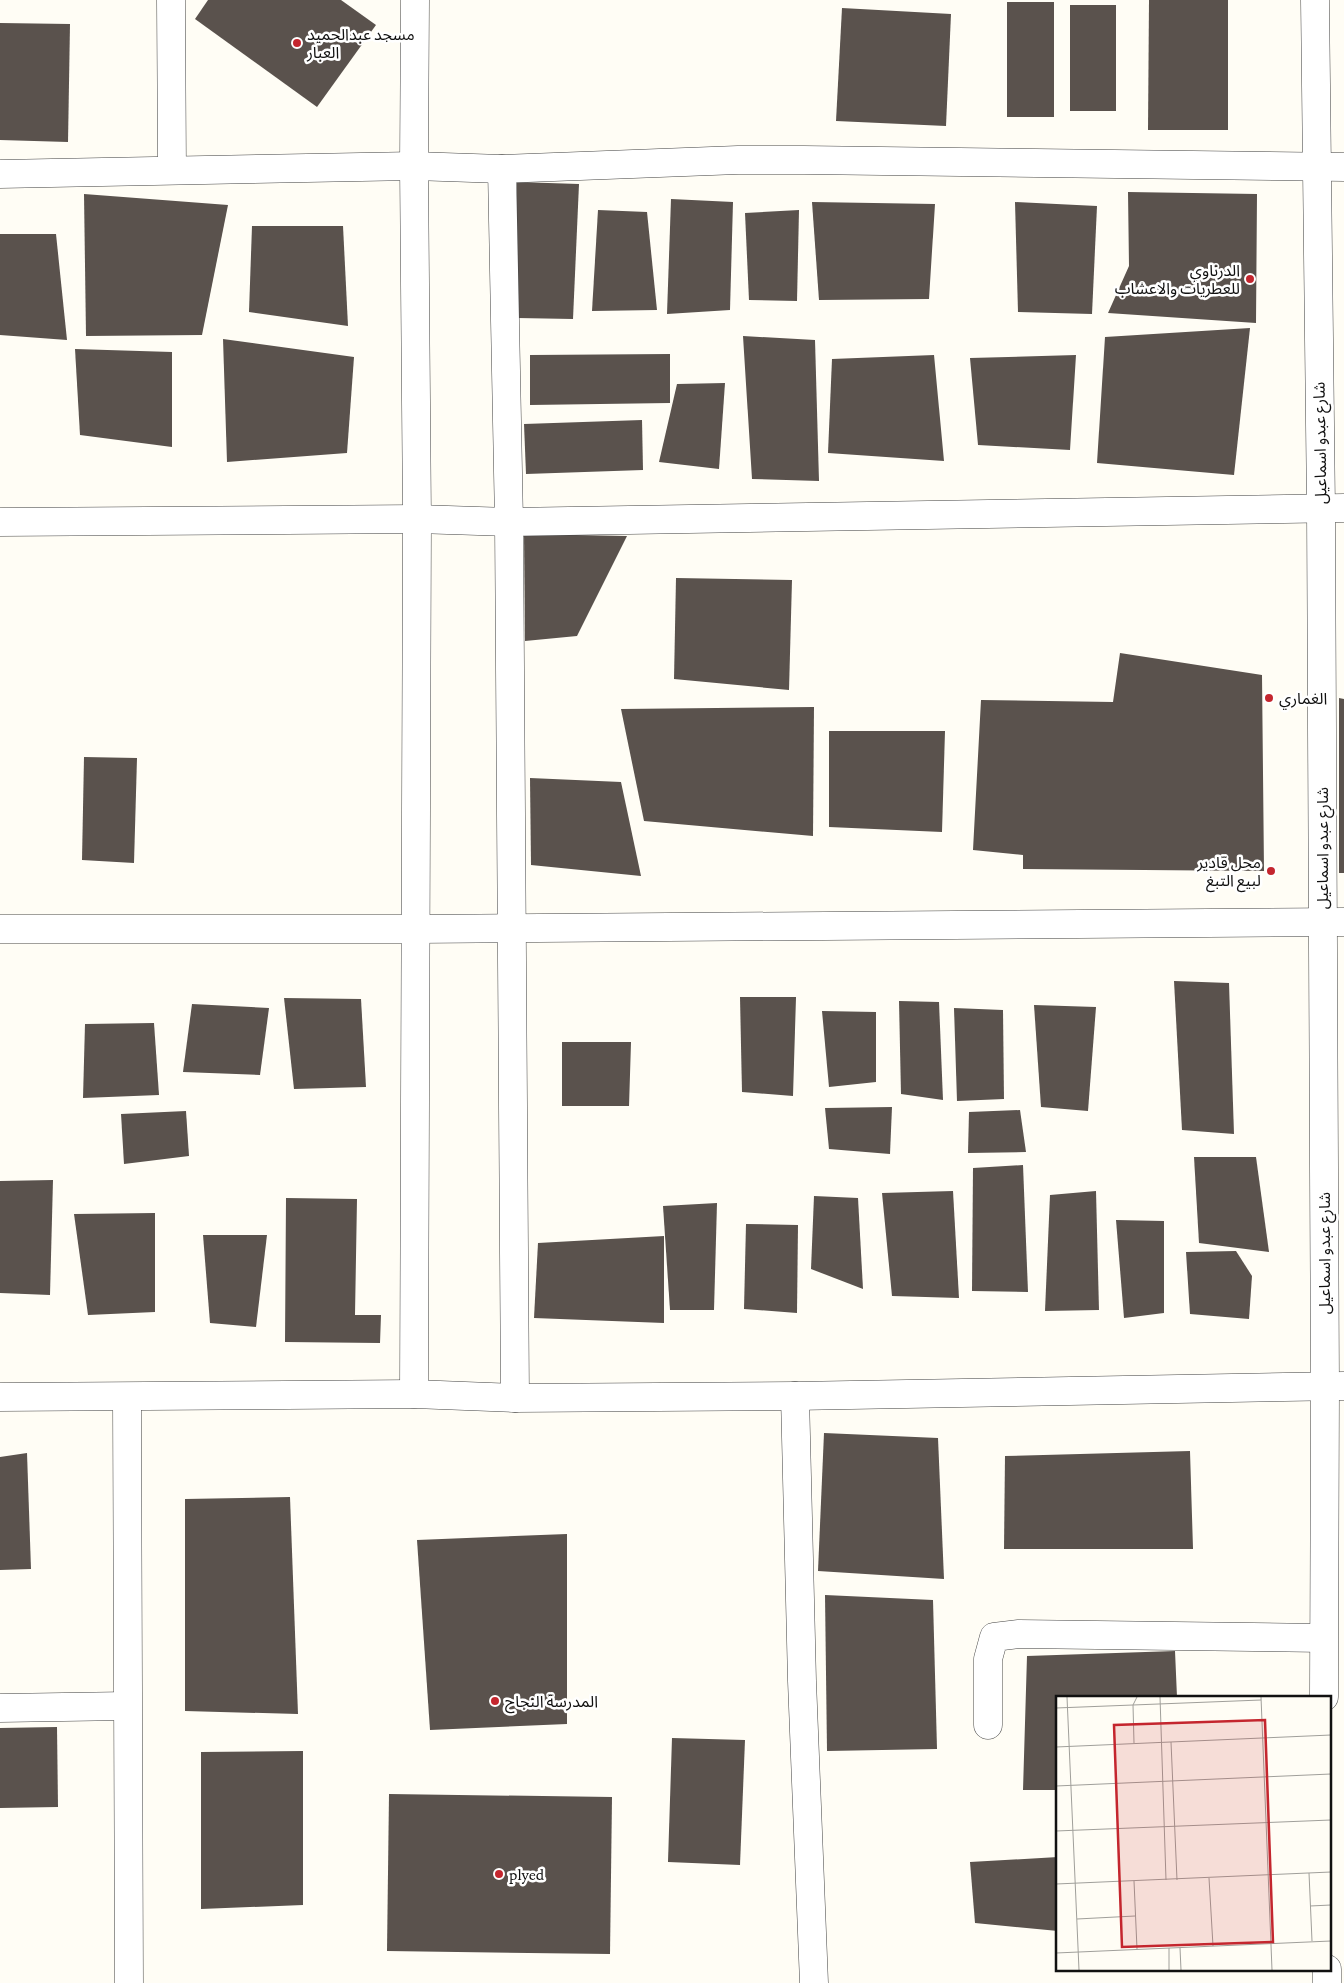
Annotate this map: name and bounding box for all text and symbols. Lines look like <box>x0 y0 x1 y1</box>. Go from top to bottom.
place label: مسجد عبدالحميد العبار <box>306 26 415 62</box>
marker: مسجد عبدالحميد العبار <box>291 37 303 49</box>
place label: الدرناوي للعطريات والاعشاب <box>1115 262 1240 298</box>
marker: الدرناوي للعطريات والاعشاب <box>1244 273 1256 285</box>
street label: شارع عبدو اسماعيل <box>1310 382 1334 504</box>
place label: الغماري <box>1279 690 1327 710</box>
marker: الغماري <box>1263 692 1275 704</box>
street label: شارع عبدو اسماعيل <box>1314 787 1335 909</box>
place label: محل قادير لبيع التبغ <box>1196 854 1261 893</box>
marker: محل قادير لبيع التبغ <box>1265 865 1277 877</box>
street label: شارع عبدو اسماعيل <box>1316 1192 1337 1314</box>
place label: المدرسة النجاح <box>505 1693 598 1714</box>
marker: المدرسة النجاح <box>489 1695 501 1707</box>
inset map <box>1056 1696 1332 1970</box>
place label: plyed <box>509 1866 545 1884</box>
marker: plyed <box>493 1868 505 1880</box>

